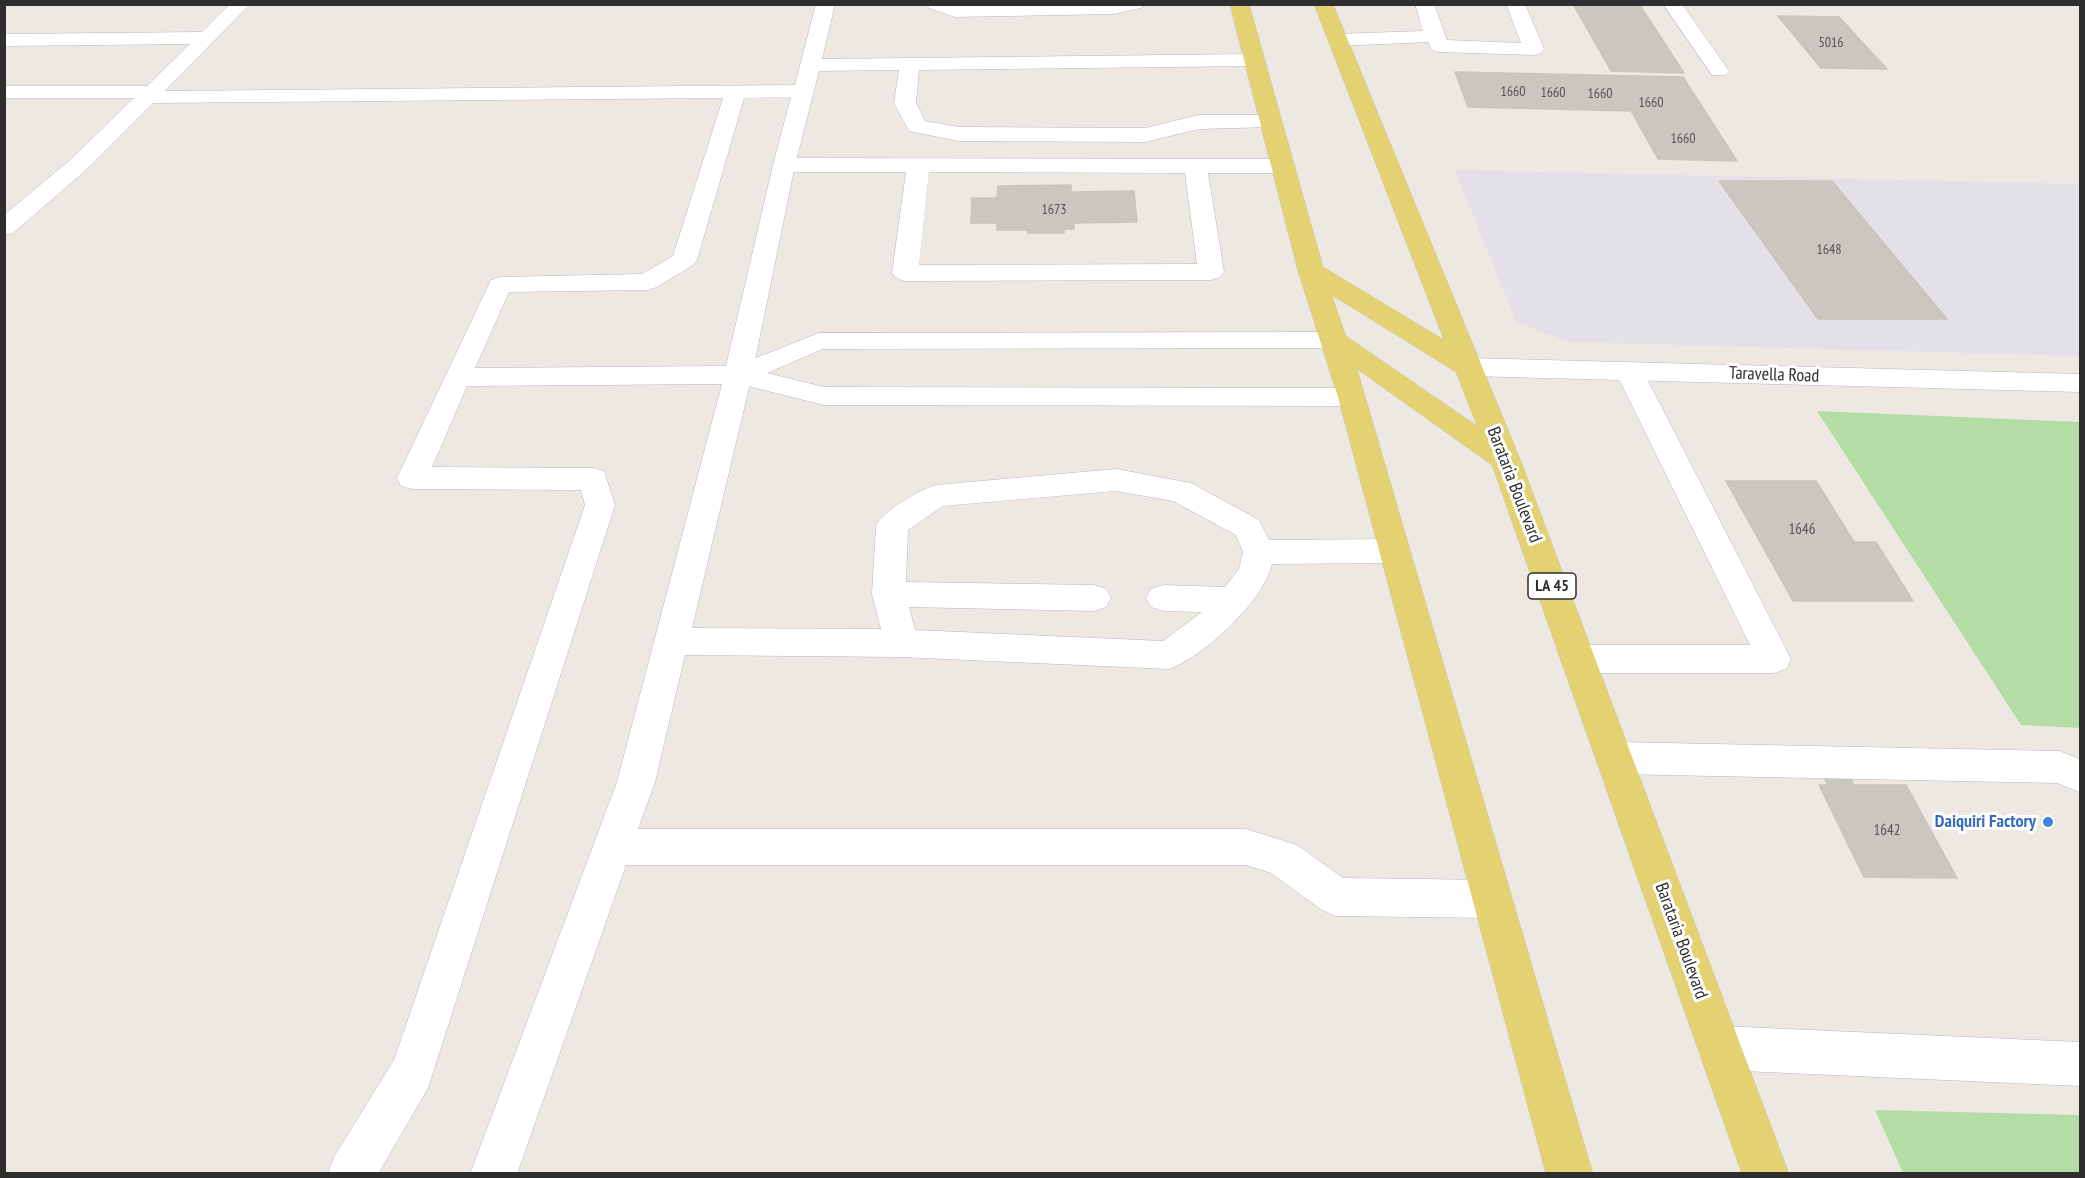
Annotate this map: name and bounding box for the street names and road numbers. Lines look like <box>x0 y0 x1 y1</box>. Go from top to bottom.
street label: Taravella Road <box>1728 363 1820 387</box>
street label: Barataria Boulevard <box>1482 424 1546 546</box>
road number: LA 45 <box>1528 573 1576 599</box>
street label: Barataria Boulevard <box>1650 880 1712 1002</box>

